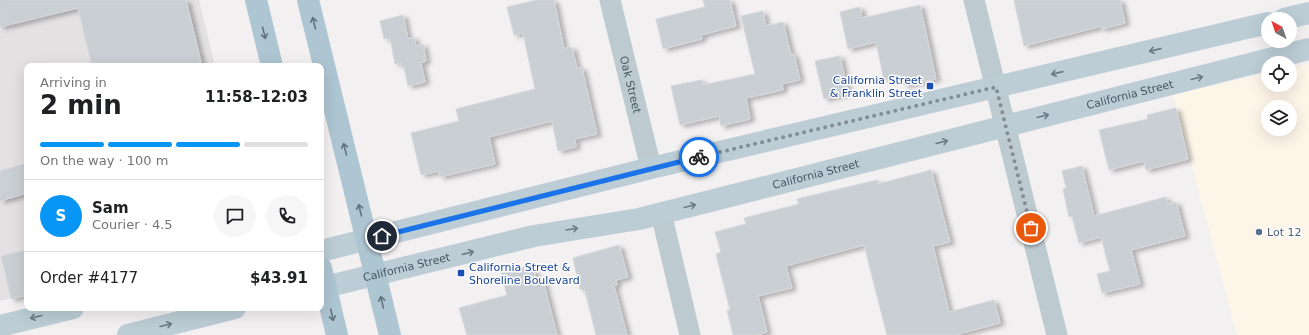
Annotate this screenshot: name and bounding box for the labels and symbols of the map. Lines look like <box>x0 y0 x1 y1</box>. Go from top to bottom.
north arrow <box>1261 12 1297 48</box>
one-way arrow <box>310 17 317 30</box>
one-way arrow <box>261 26 268 39</box>
one-way arrow <box>1149 46 1162 54</box>
street label: Oak Street <box>617 54 644 115</box>
one-way arrow <box>1051 69 1064 77</box>
place label: California Street & Franklin Street <box>830 74 923 100</box>
one-way arrow <box>1190 74 1203 81</box>
street label: California Street <box>1085 77 1175 112</box>
marker: California Street & Franklin Street <box>925 81 935 91</box>
one-way arrow <box>1037 112 1050 120</box>
courier <box>679 137 719 177</box>
one-way arrow <box>935 137 948 145</box>
one-way arrow <box>341 143 348 156</box>
street label: California Street <box>771 157 861 191</box>
one-way arrow <box>684 201 697 209</box>
one-way arrow <box>355 203 363 216</box>
pin <box>1014 211 1048 245</box>
pin <box>365 219 399 253</box>
one-way arrow <box>565 225 578 233</box>
place label: Lot 12 <box>1267 226 1301 239</box>
marker: Lot 12 <box>1254 227 1264 237</box>
one-way arrow <box>461 248 474 256</box>
street label: California Street <box>362 250 452 284</box>
place label: California Street & Shoreline Boulevard <box>469 261 580 287</box>
marker: California Street & Shoreline Boulevard <box>456 268 466 278</box>
one-way arrow <box>377 295 385 308</box>
one-way arrow <box>329 309 337 322</box>
one-way arrow <box>30 314 43 321</box>
one-way arrow <box>159 321 172 329</box>

